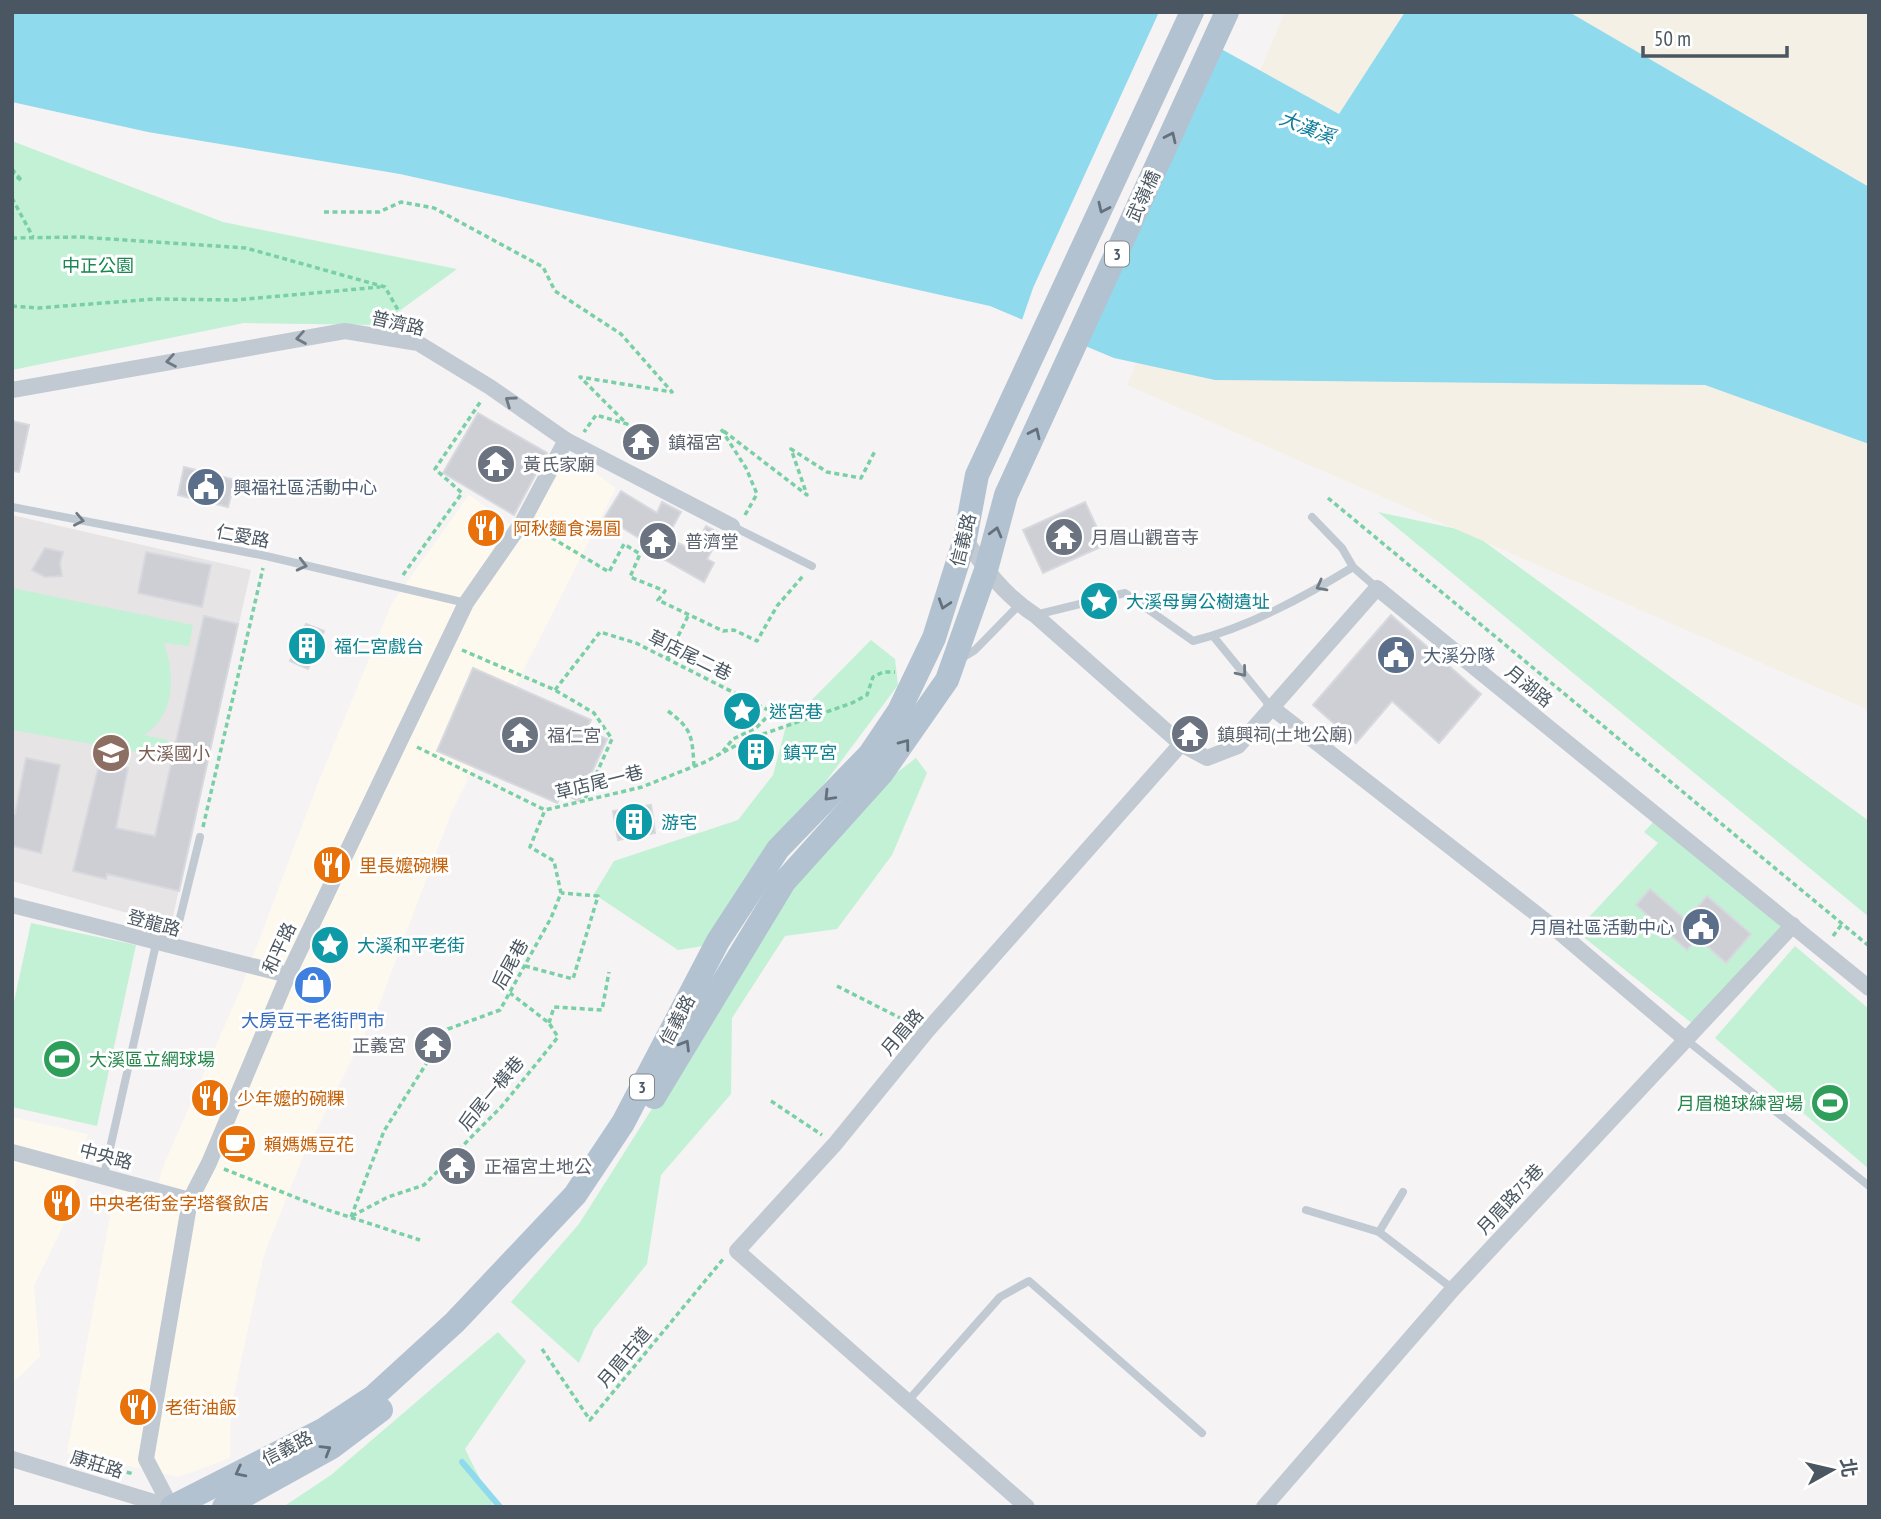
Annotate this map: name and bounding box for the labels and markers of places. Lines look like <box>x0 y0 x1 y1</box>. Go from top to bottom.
temple icon: 鎮福宮 <box>620 421 662 463</box>
place label: 鎮福宮 <box>668 431 722 454</box>
temple icon: 黃氏家廟 <box>475 443 517 485</box>
place label: 黃氏家廟 <box>523 453 595 476</box>
public building icon: 興福社區活動中心 <box>185 466 227 508</box>
place label: 興福社區活動中心 <box>233 476 377 499</box>
restaurant icon: 阿秋麵食湯圓 <box>465 507 507 549</box>
temple icon: 月眉山觀音寺 <box>1043 516 1085 558</box>
place label: 阿秋麵食湯圓 <box>513 517 621 540</box>
temple icon: 普濟堂 <box>637 520 679 562</box>
place label: 月眉山觀音寺 <box>1091 526 1199 549</box>
place label: 普濟堂 <box>685 530 739 553</box>
place icon: 大溪母舅公樹遺址 <box>1078 580 1120 622</box>
place label: 大溪母舅公樹遺址 <box>1126 590 1270 613</box>
building icon: 福仁宮戲台 <box>286 625 328 667</box>
public building icon: 大溪分隊 <box>1375 634 1417 676</box>
place label: 福仁宮戲台 <box>334 635 424 658</box>
place label: 大溪分隊 <box>1423 644 1495 667</box>
place icon: 迷宮巷 <box>721 690 763 732</box>
place label: 迷宮巷 <box>769 700 823 723</box>
temple icon: 鎮興祠(土地公廟) <box>1169 713 1211 755</box>
temple icon: 福仁宮 <box>499 714 541 756</box>
place label: 鎮興祠(土地公廟) <box>1217 723 1352 746</box>
place label: 福仁宮 <box>547 724 601 747</box>
building icon: 鎮平宮 <box>735 731 777 773</box>
school or university icon: 大溪國小 <box>90 732 132 774</box>
place label: 鎮平宮 <box>783 741 837 764</box>
place label: 大溪國小 <box>138 742 210 765</box>
building icon: 游宅 <box>613 801 655 843</box>
place label: 游宅 <box>661 811 697 834</box>
restaurant icon: 里長嬤碗粿 <box>311 844 353 886</box>
place label: 里長嬤碗粿 <box>359 854 449 877</box>
public building icon: 月眉社區活動中心 <box>1680 906 1722 948</box>
place label: 月眉社區活動中心 <box>1530 916 1674 939</box>
place icon: 大溪和平老街 <box>309 924 351 966</box>
place label: 大溪和平老街 <box>357 934 465 957</box>
shop icon: 大房豆干老街門市 <box>292 964 334 1006</box>
place label: 大房豆干老街門市 <box>241 1009 385 1032</box>
temple icon: 正義宮 <box>412 1024 454 1066</box>
place label: 正義宮 <box>352 1034 406 1057</box>
sports icon: 大溪區立網球場 <box>41 1038 83 1080</box>
place label: 大溪區立網球場 <box>89 1048 215 1071</box>
restaurant icon: 少年嬤的碗粿 <box>189 1077 231 1119</box>
sports icon: 月眉槌球練習場 <box>1809 1082 1851 1124</box>
place label: 少年嬤的碗粿 <box>237 1087 345 1110</box>
place label: 月眉槌球練習場 <box>1677 1092 1803 1115</box>
cafe icon: 賴媽媽豆花 <box>216 1123 258 1165</box>
place label: 賴媽媽豆花 <box>264 1133 354 1156</box>
temple icon: 正福宮土地公 <box>436 1145 478 1187</box>
place label: 正福宮土地公 <box>484 1155 592 1178</box>
restaurant icon: 中央老街金字塔餐飲店 <box>41 1182 83 1224</box>
place label: 中央老街金字塔餐飲店 <box>89 1192 269 1215</box>
restaurant icon: 老街油飯 <box>117 1386 159 1428</box>
place label: 老街油飯 <box>165 1396 237 1419</box>

